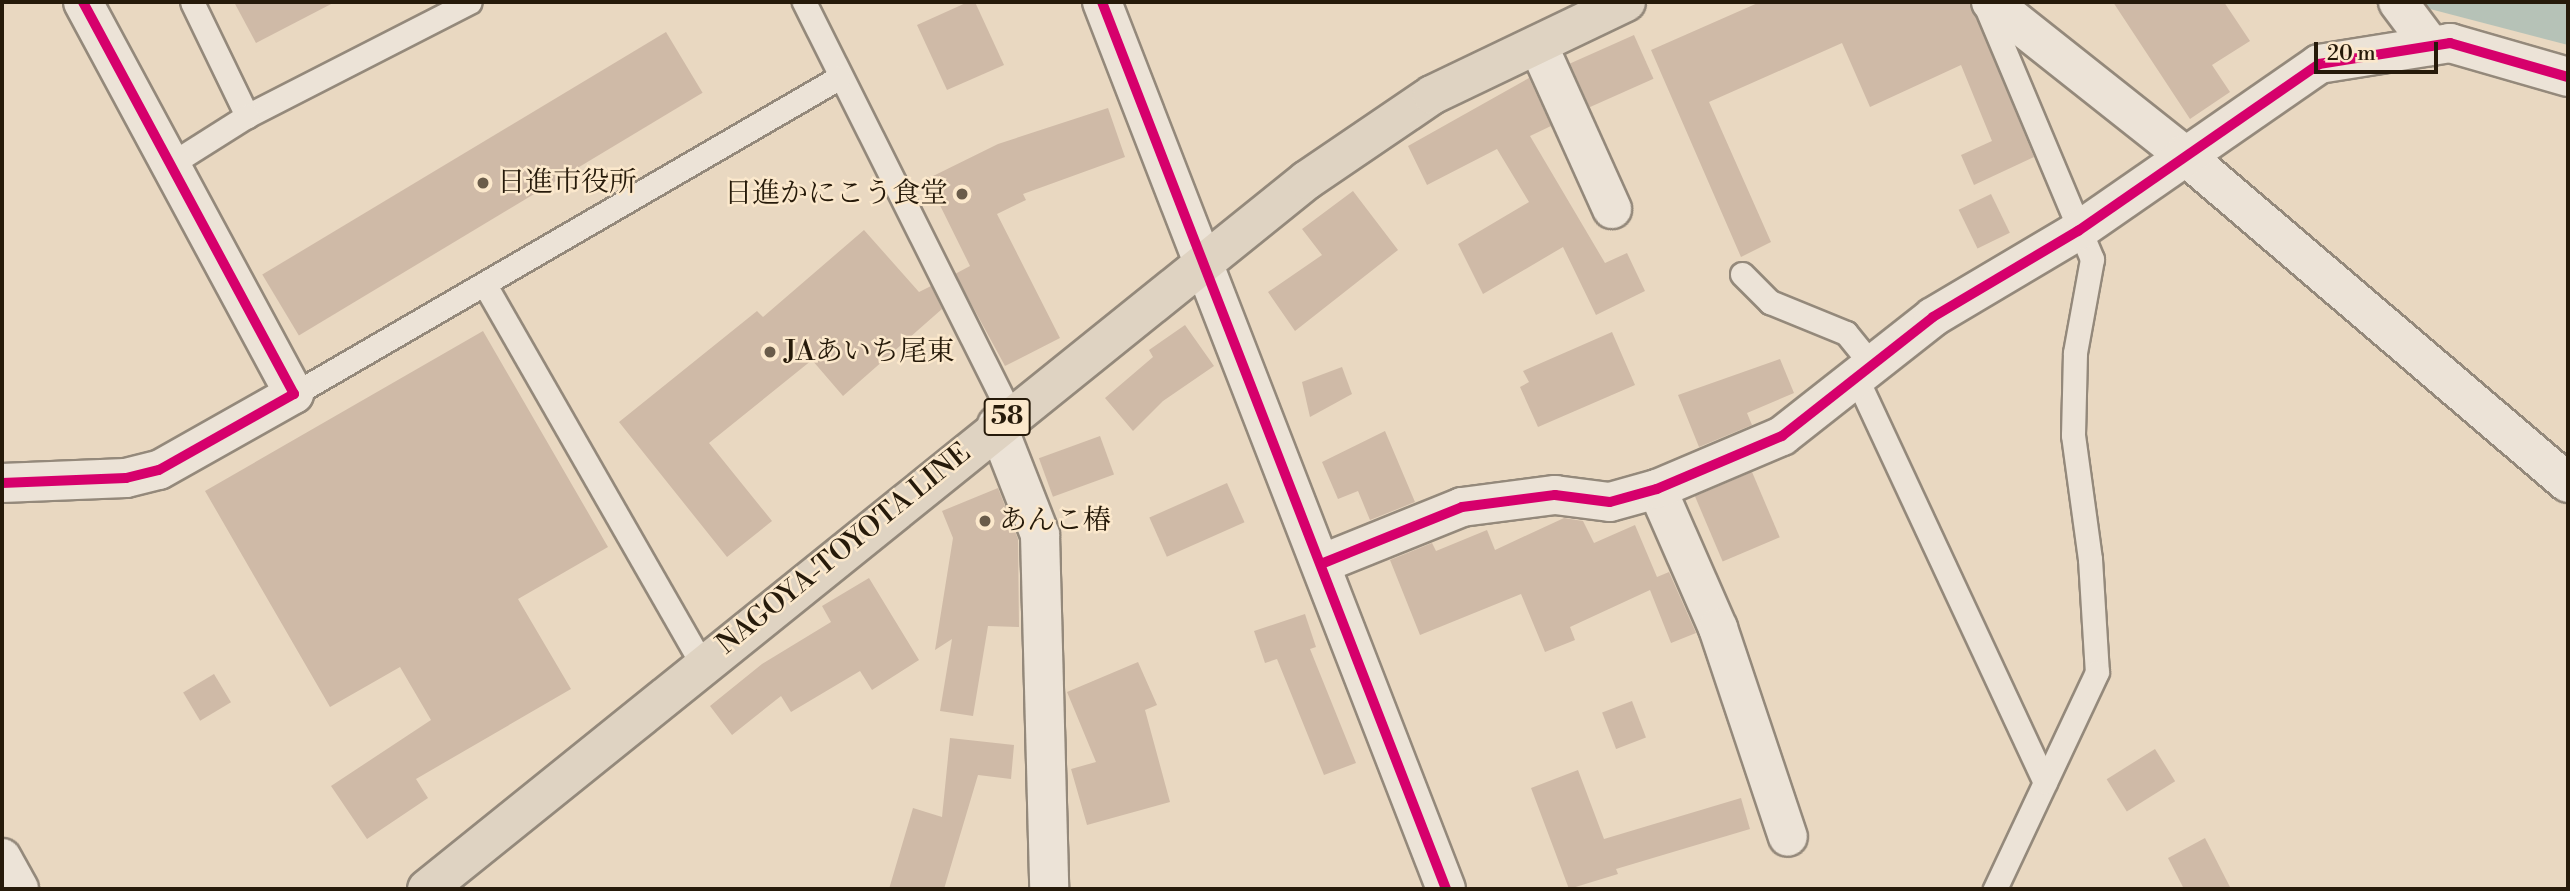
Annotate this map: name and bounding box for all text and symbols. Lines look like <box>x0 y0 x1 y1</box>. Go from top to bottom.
scale bar <box>2318 28 2442 72</box>
text: 20 m <box>2327 41 2376 67</box>
place label: 日進市役所 <box>497 166 637 200</box>
marker: 日進市役所 <box>475 175 491 191</box>
place label: 日進かにこう食堂 <box>724 177 948 211</box>
marker: 日進かにこう食堂 <box>954 186 970 202</box>
place label: JAあいち尾東 <box>784 335 955 369</box>
marker: JAあいち尾東 <box>762 344 778 360</box>
road number: 58 <box>982 394 1032 440</box>
street label: NAGOYA-TOYOTA LINE <box>710 436 978 662</box>
place label: あんこ椿 <box>999 504 1111 538</box>
marker: あんこ椿 <box>977 513 993 529</box>

